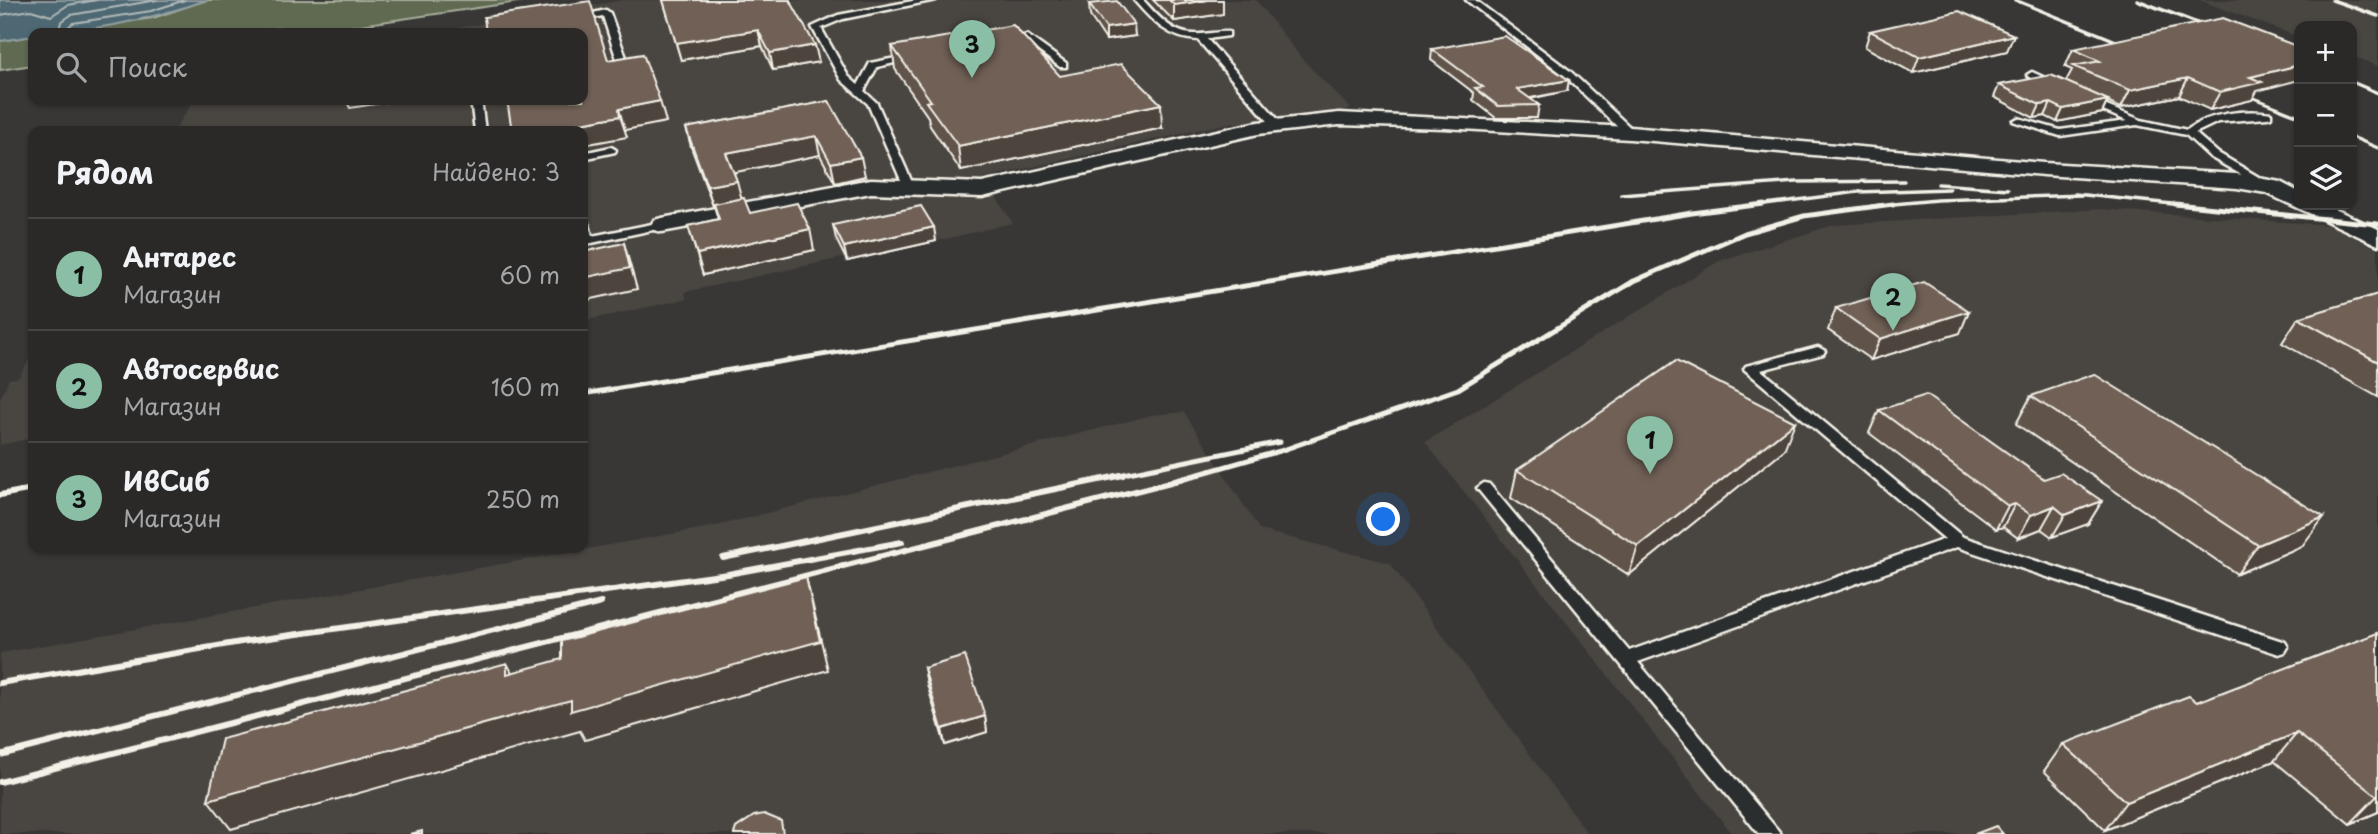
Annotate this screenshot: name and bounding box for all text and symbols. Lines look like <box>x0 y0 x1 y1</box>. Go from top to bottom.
pin: 3 <box>949 20 995 78</box>
map controls <box>2294 21 2357 210</box>
button: + <box>2294 21 2357 84</box>
search box <box>28 28 588 105</box>
text: Поиск <box>108 47 187 86</box>
icon: search <box>52 48 90 86</box>
button: − <box>2294 84 2357 147</box>
button: layers <box>2294 147 2357 210</box>
text: Рядом <box>56 149 154 194</box>
text: Найдено: 3 <box>432 154 560 189</box>
text: Антарес <box>123 237 236 276</box>
text: 1 <box>74 257 85 292</box>
text: 60 m <box>500 257 560 292</box>
pin: 2 <box>1870 273 1916 331</box>
text: Магазин <box>123 276 222 311</box>
text: Автосервис <box>123 349 279 388</box>
text: 2 <box>71 369 87 404</box>
text: 160 m <box>491 369 560 404</box>
text: Магазин <box>123 388 222 423</box>
pin: 1 <box>1627 416 1673 474</box>
text: ИвСиб <box>123 461 210 500</box>
text: 3 <box>71 481 87 516</box>
text: 250 m <box>486 481 560 516</box>
text: Магазин <box>123 500 222 535</box>
your location <box>1366 502 1400 536</box>

